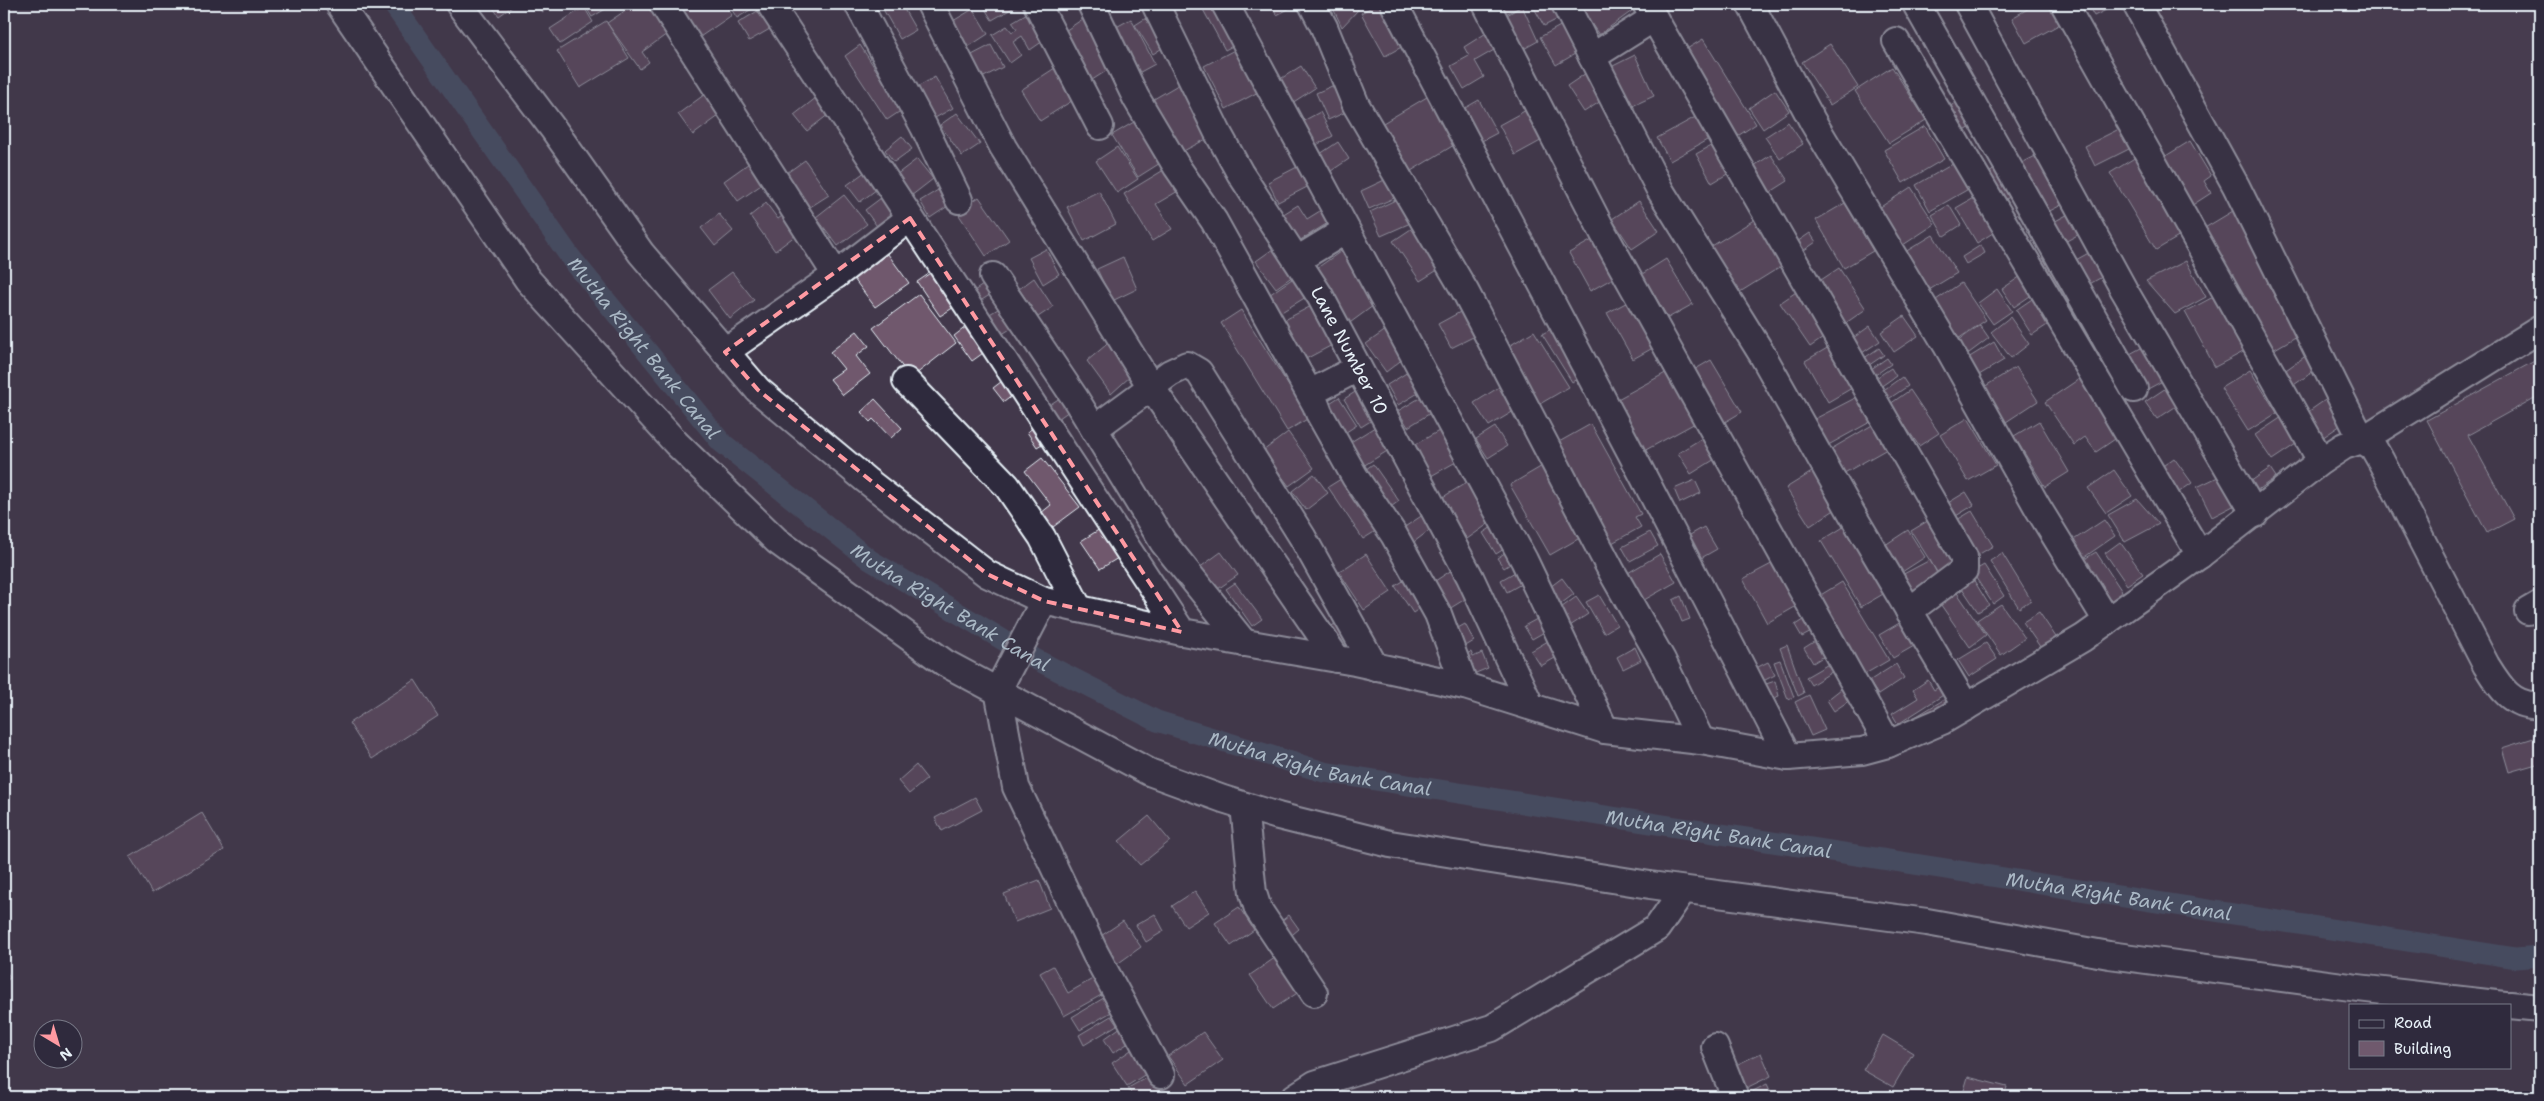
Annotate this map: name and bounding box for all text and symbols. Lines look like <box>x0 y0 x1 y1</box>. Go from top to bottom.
water label: Mutha Right Bank Canal <box>562 252 726 444</box>
street label: Lane Number 10 <box>1305 282 1393 419</box>
water label: Mutha Right Bank Canal <box>846 538 1054 677</box>
water label: Mutha Right Bank Canal <box>1206 726 1433 802</box>
water label: Mutha Right Bank Canal <box>1604 804 1833 864</box>
water label: Mutha Right Bank Canal <box>2004 867 2234 926</box>
legend <box>2349 1004 2512 1068</box>
text: Road <box>2394 1013 2432 1033</box>
north arrow <box>32 1018 82 1068</box>
text: Building <box>2394 1039 2451 1059</box>
text: N <box>56 1044 76 1065</box>

